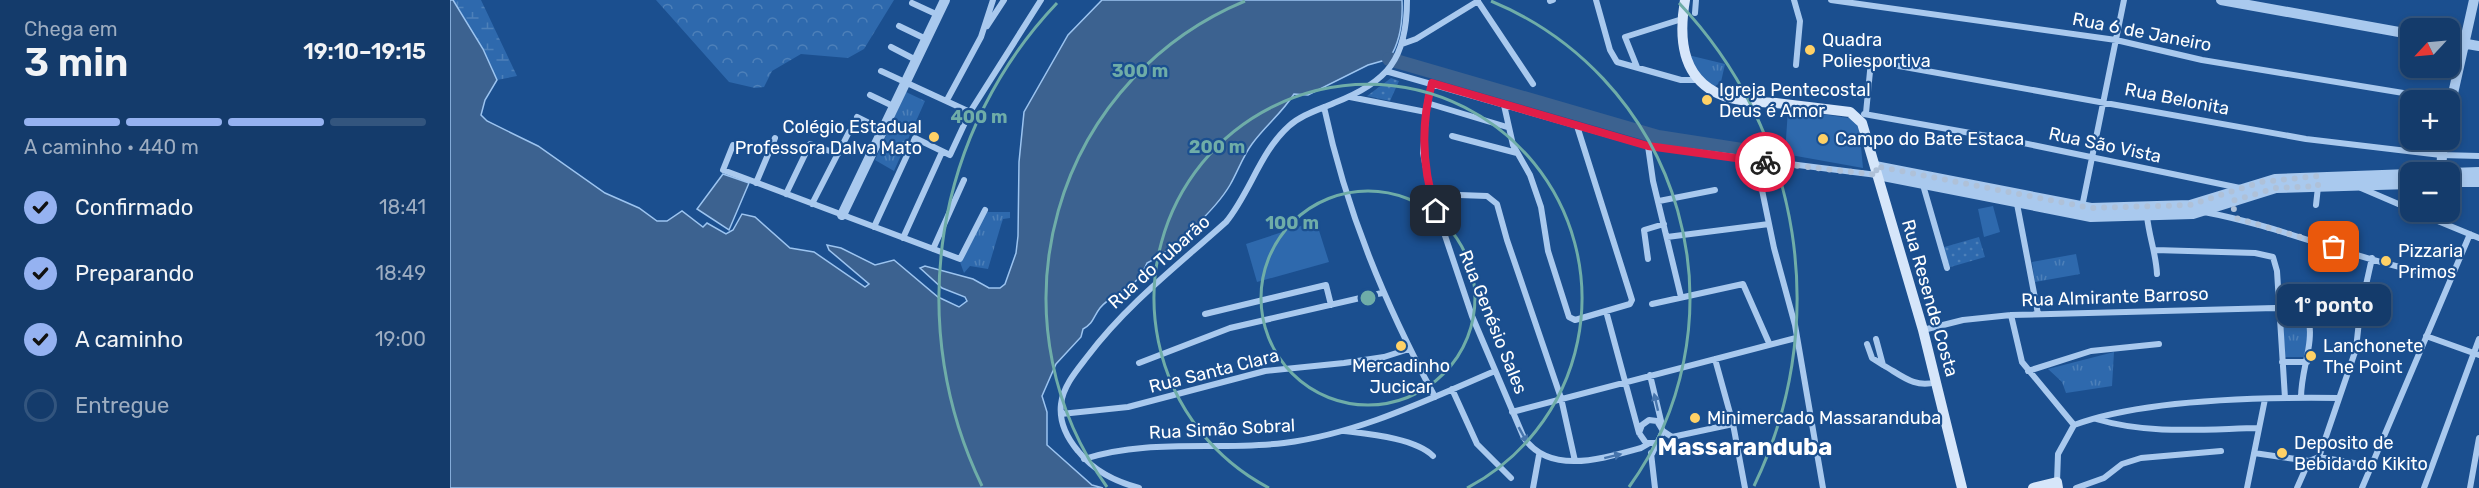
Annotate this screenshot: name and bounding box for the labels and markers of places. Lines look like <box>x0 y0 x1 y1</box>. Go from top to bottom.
place label: Quadra Poliesportiva <box>1822 29 1931 72</box>
marker: Quadra Poliesportiva <box>1803 43 1817 57</box>
place label: Igreja Pentecostal Deus é Amor <box>1719 79 1871 122</box>
marker: Igreja Pentecostal Deus é Amor <box>1700 93 1714 107</box>
place label: Colégio Estadual Professora Dalva Mato <box>735 116 922 159</box>
place label: Campo do Bate Estaca <box>1835 128 2024 150</box>
marker: Colégio Estadual Professora Dalva Mato <box>927 130 941 144</box>
marker: Campo do Bate Estaca <box>1816 132 1830 146</box>
pin <box>1410 185 1461 236</box>
pin <box>2308 221 2359 272</box>
place label: Pizzaria Primos <box>2398 240 2463 283</box>
marker: Pizzaria Primos <box>2379 254 2393 268</box>
callout: 1º ponto <box>2277 283 2391 325</box>
centre of rings <box>1358 288 1378 308</box>
place label: Lanchonete The Point <box>2323 335 2423 378</box>
marker: Mercadinho Jucicar <box>1394 339 1408 353</box>
marker: Lanchonete The Point <box>2304 349 2318 363</box>
place label: Mercadinho Jucicar <box>1352 355 1450 398</box>
place label: Minimercado Massaranduba <box>1707 407 1941 429</box>
marker: Minimercado Massaranduba <box>1688 411 1702 425</box>
place label: Deposito de Bebida do Kikito <box>2294 432 2428 475</box>
marker: Deposito de Bebida do Kikito <box>2275 446 2289 460</box>

